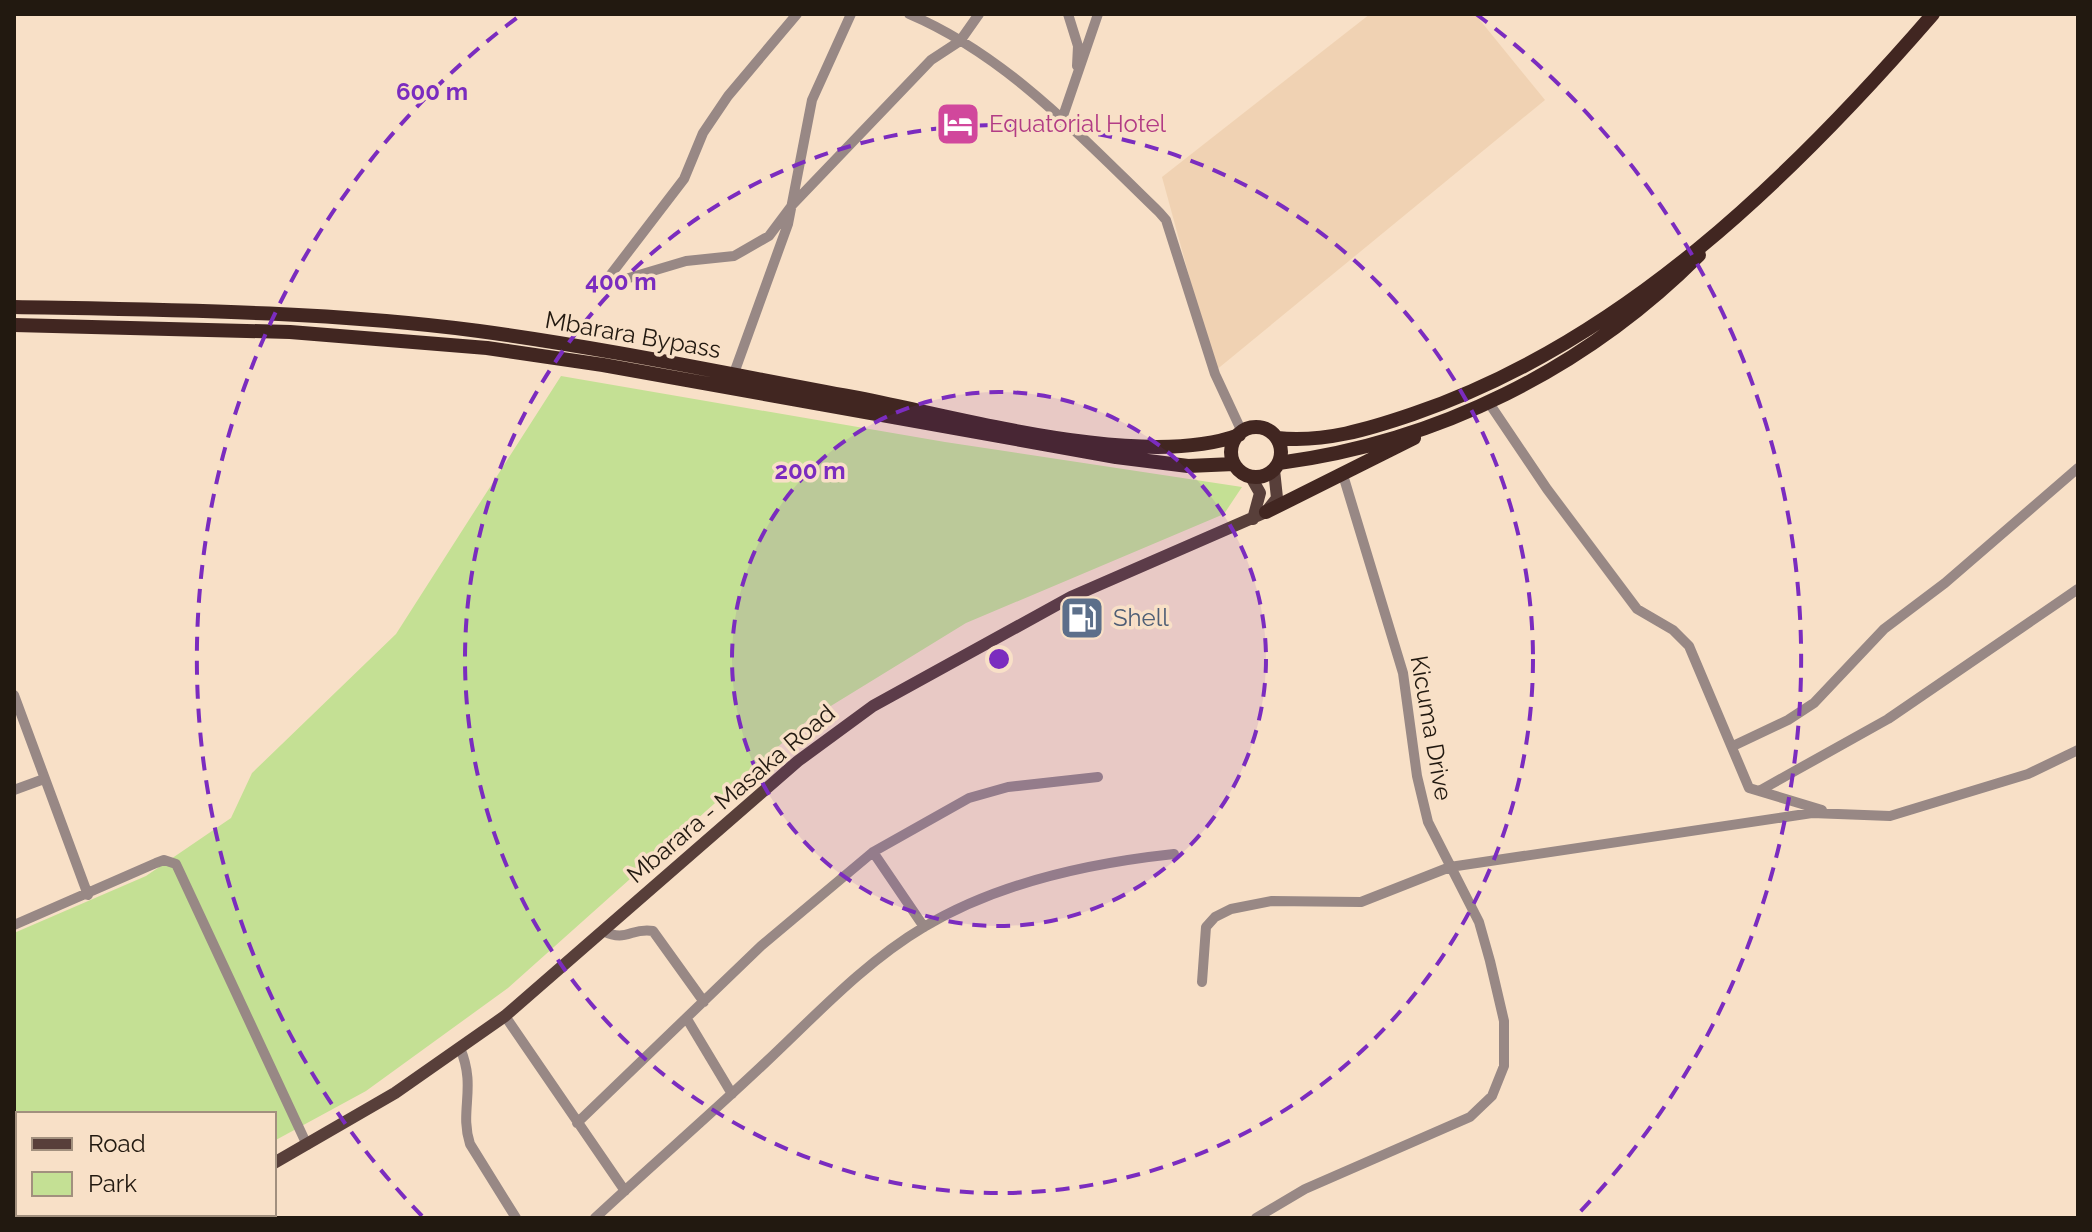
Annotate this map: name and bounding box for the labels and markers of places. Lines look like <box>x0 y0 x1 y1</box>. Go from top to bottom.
hotel icon: Equatorial Hotel <box>934 100 982 148</box>
place label: Equatorial Hotel <box>989 109 1167 138</box>
fuel station icon: Shell <box>1058 594 1106 642</box>
place label: Shell <box>1113 603 1169 632</box>
centre of rings <box>985 645 1013 673</box>

